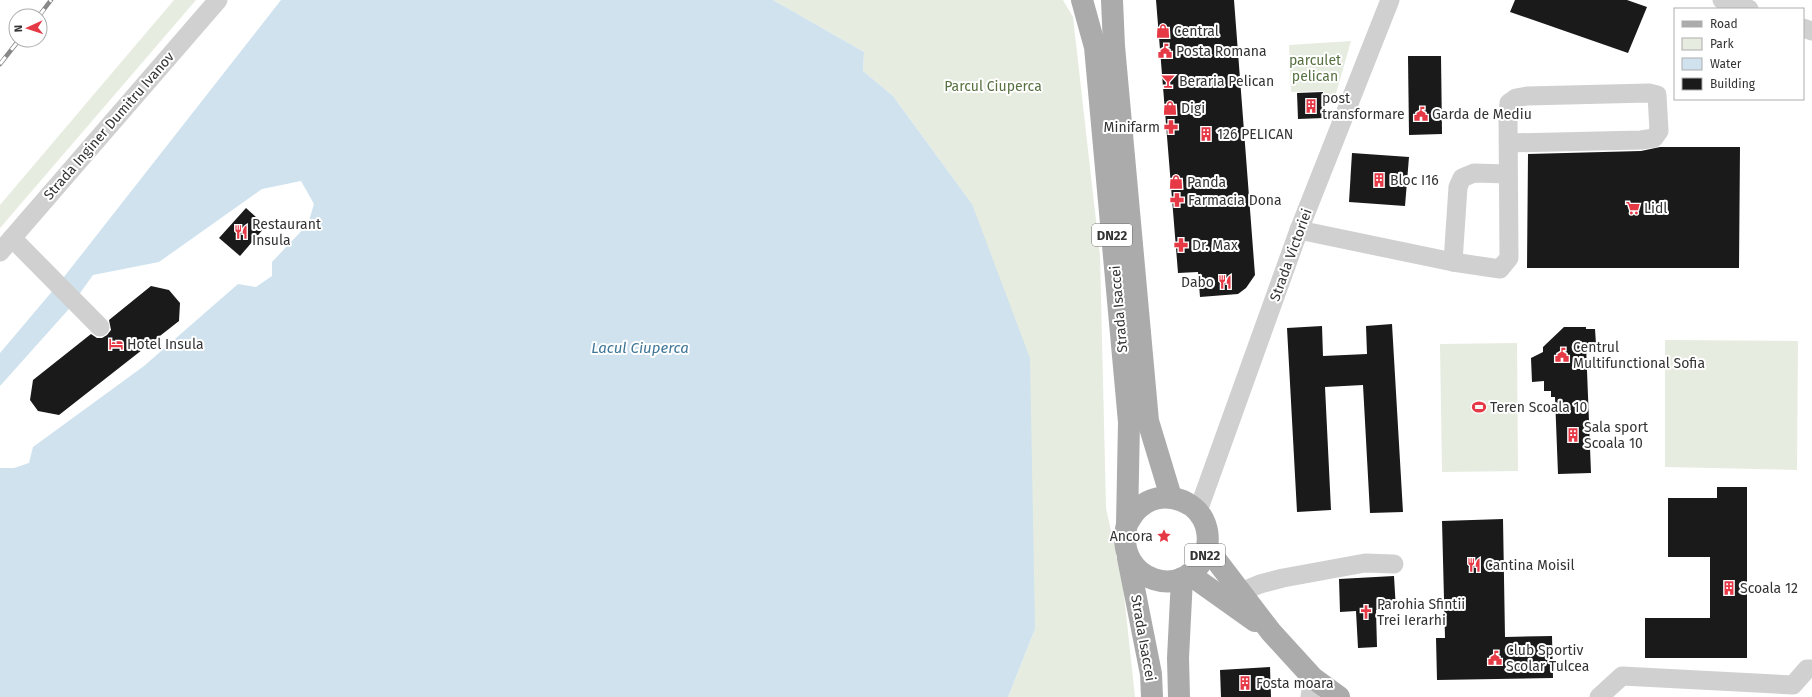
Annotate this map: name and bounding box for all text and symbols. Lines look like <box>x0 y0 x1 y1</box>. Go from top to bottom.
north arrow <box>8 8 48 48</box>
legend <box>1674 8 1804 100</box>
text: Road <box>1710 17 1738 31</box>
shop icon: Central <box>1155 23 1171 39</box>
place label: Central <box>1174 23 1219 40</box>
text: N <box>12 25 25 32</box>
text: Park <box>1710 37 1734 51</box>
public building icon: Posta Romana <box>1157 43 1173 59</box>
place label: Posta Romana <box>1176 43 1267 60</box>
street label: Strada Inginer Dumitru Ivanov <box>40 48 178 203</box>
park label: parculet pelican <box>1289 52 1342 85</box>
text: Water <box>1710 57 1742 71</box>
bar icon: Beraria Pelican <box>1160 73 1176 89</box>
place label: Beraria Pelican <box>1179 73 1274 90</box>
text: Building <box>1710 77 1756 91</box>
park label: Parcul Ciuperca <box>944 78 1042 95</box>
place label: post transformare <box>1322 90 1405 123</box>
building icon: post transformare <box>1303 98 1319 114</box>
shop icon: Digi <box>1162 100 1178 116</box>
place label: Digi <box>1181 100 1205 117</box>
public building icon: Garda de Mediu <box>1413 106 1429 122</box>
place label: Garda de Mediu <box>1432 106 1532 123</box>
place label: Minifarm <box>1104 119 1160 136</box>
pharmacy icon: Minifarm <box>1163 119 1179 135</box>
building icon: 126 PELICAN <box>1198 126 1214 142</box>
place label: 126 PELICAN <box>1217 126 1293 143</box>
building icon: Bloc I16 <box>1371 172 1387 188</box>
place label: Bloc I16 <box>1390 172 1439 189</box>
shop icon: Panda <box>1168 174 1184 190</box>
place label: Panda <box>1187 174 1226 191</box>
pharmacy icon: Farmacia Dona <box>1169 192 1185 208</box>
place label: Farmacia Dona <box>1188 192 1282 209</box>
supermarket icon: Lidl <box>1625 200 1641 216</box>
place label: Lidl <box>1644 200 1667 217</box>
street label: Strada Victoriei <box>1266 206 1316 304</box>
place label: Restaurant Insula <box>252 216 322 249</box>
restaurant icon: Restaurant Insula <box>233 224 249 240</box>
road number: DN22 <box>1092 224 1132 246</box>
pharmacy icon: Dr. Max <box>1173 237 1189 253</box>
place label: Dr. Max <box>1192 237 1238 254</box>
street label: Strada Isaccei <box>1107 265 1131 353</box>
place label: Dabo <box>1181 274 1214 291</box>
restaurant icon: Dabo <box>1217 274 1233 290</box>
hotel icon: Hotel Insula <box>108 336 124 352</box>
place label: Hotel Insula <box>127 336 204 353</box>
water label: Lacul Ciuperca <box>591 339 689 357</box>
place label: Centrul Multifunctional Sofia <box>1573 339 1705 372</box>
public building icon: Centrul Multifunctional Sofia <box>1554 347 1570 363</box>
sports icon: Teren Scoala 10 <box>1471 399 1487 415</box>
place label: Teren Scoala 10 <box>1490 399 1588 416</box>
place label: Sala sport Scoala 10 <box>1584 419 1649 452</box>
building icon: Sala sport Scoala 10 <box>1565 427 1581 443</box>
place label: Ancora <box>1110 528 1153 545</box>
place icon: Ancora <box>1156 528 1172 544</box>
road number: DN22 <box>1185 544 1225 566</box>
restaurant icon: Cantina Moisil <box>1466 557 1482 573</box>
place label: Cantina Moisil <box>1485 557 1575 574</box>
building icon: Scoala 12 <box>1721 580 1737 596</box>
place label: Scoala 12 <box>1740 580 1798 597</box>
street label: Strada Isaccei <box>1127 593 1159 683</box>
place label: Parohia Sfintii Trei Ierarhi <box>1377 596 1465 629</box>
church icon: Parohia Sfintii Trei Ierarhi <box>1358 604 1374 620</box>
place label: Club Sportiv Scolar Tulcea <box>1506 642 1589 675</box>
public building icon: Club Sportiv Scolar Tulcea <box>1487 650 1503 666</box>
building icon: Fosta moara <box>1237 675 1253 691</box>
place label: Fosta moara <box>1256 675 1334 692</box>

